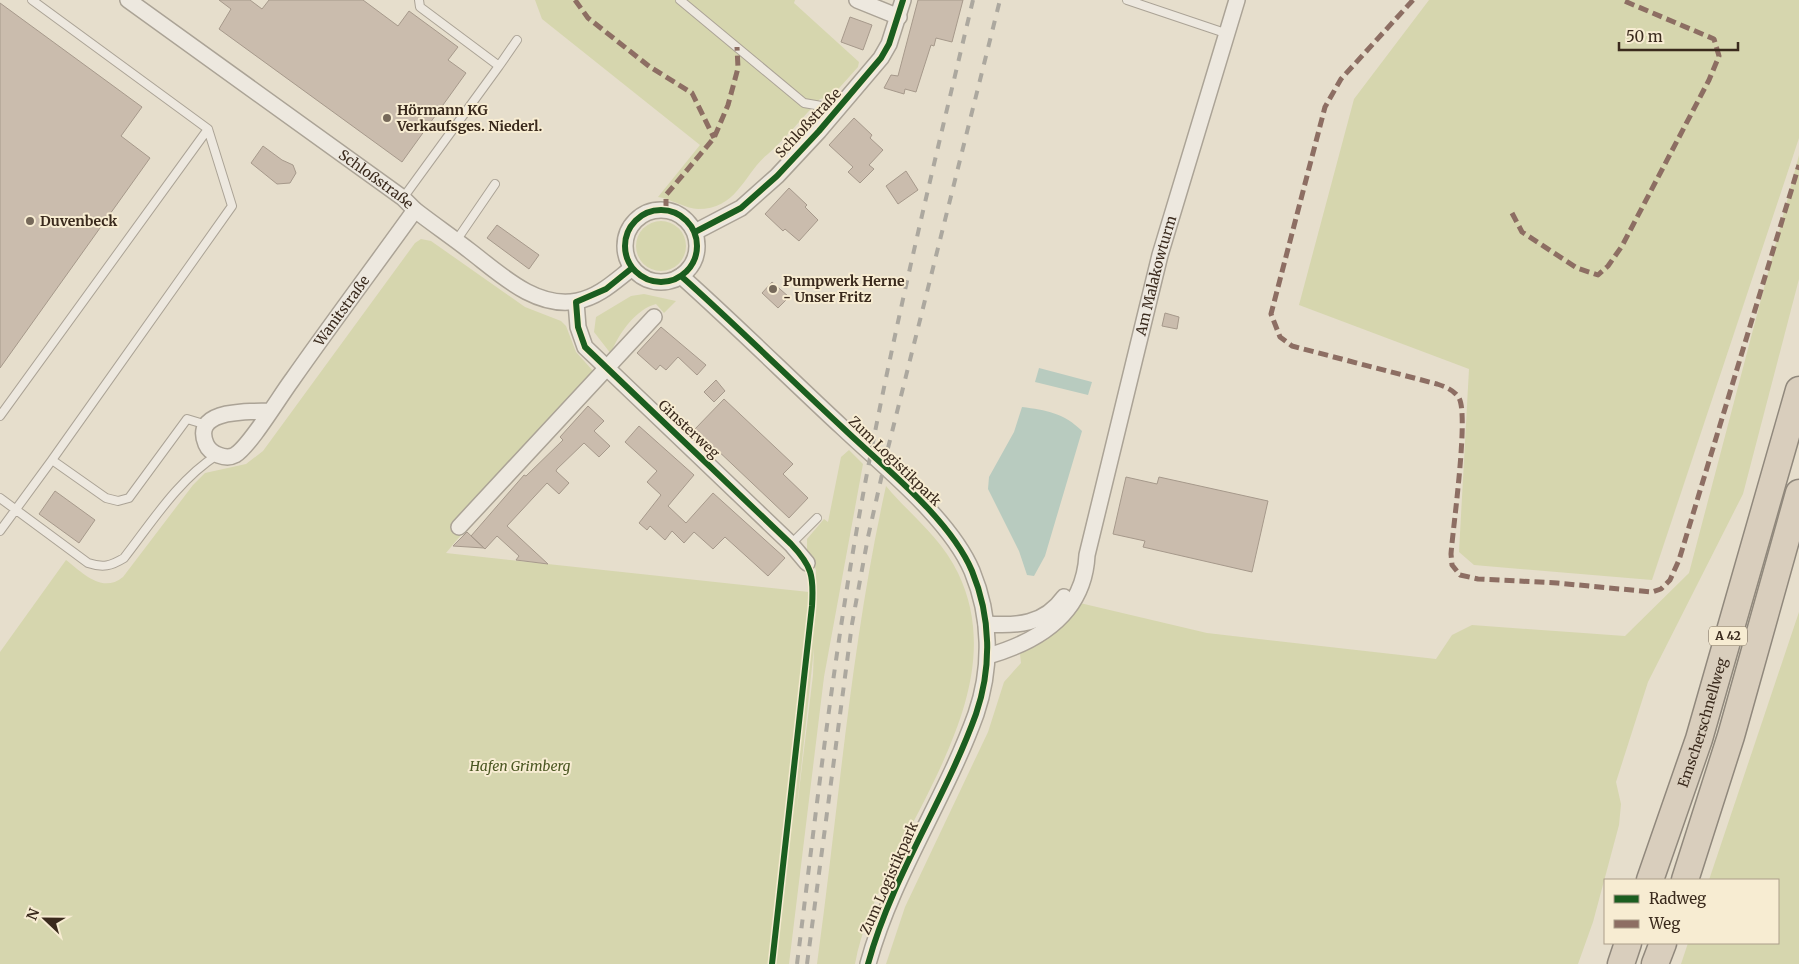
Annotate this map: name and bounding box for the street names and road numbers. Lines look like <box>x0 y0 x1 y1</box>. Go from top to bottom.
street label: Schloßstraße <box>771 84 845 162</box>
street label: Schloßstraße <box>335 146 418 213</box>
street label: Am Malakowturm <box>1131 213 1180 339</box>
street label: Wanitstraße <box>310 272 373 350</box>
street label: Ginsterweg <box>655 396 724 462</box>
street label: Zum Logistikpark <box>845 412 945 510</box>
road number: A 42 <box>1709 626 1747 646</box>
street label: Emscherschnellweg <box>1674 655 1731 790</box>
street label: Zum Logistikpark <box>856 819 922 937</box>

